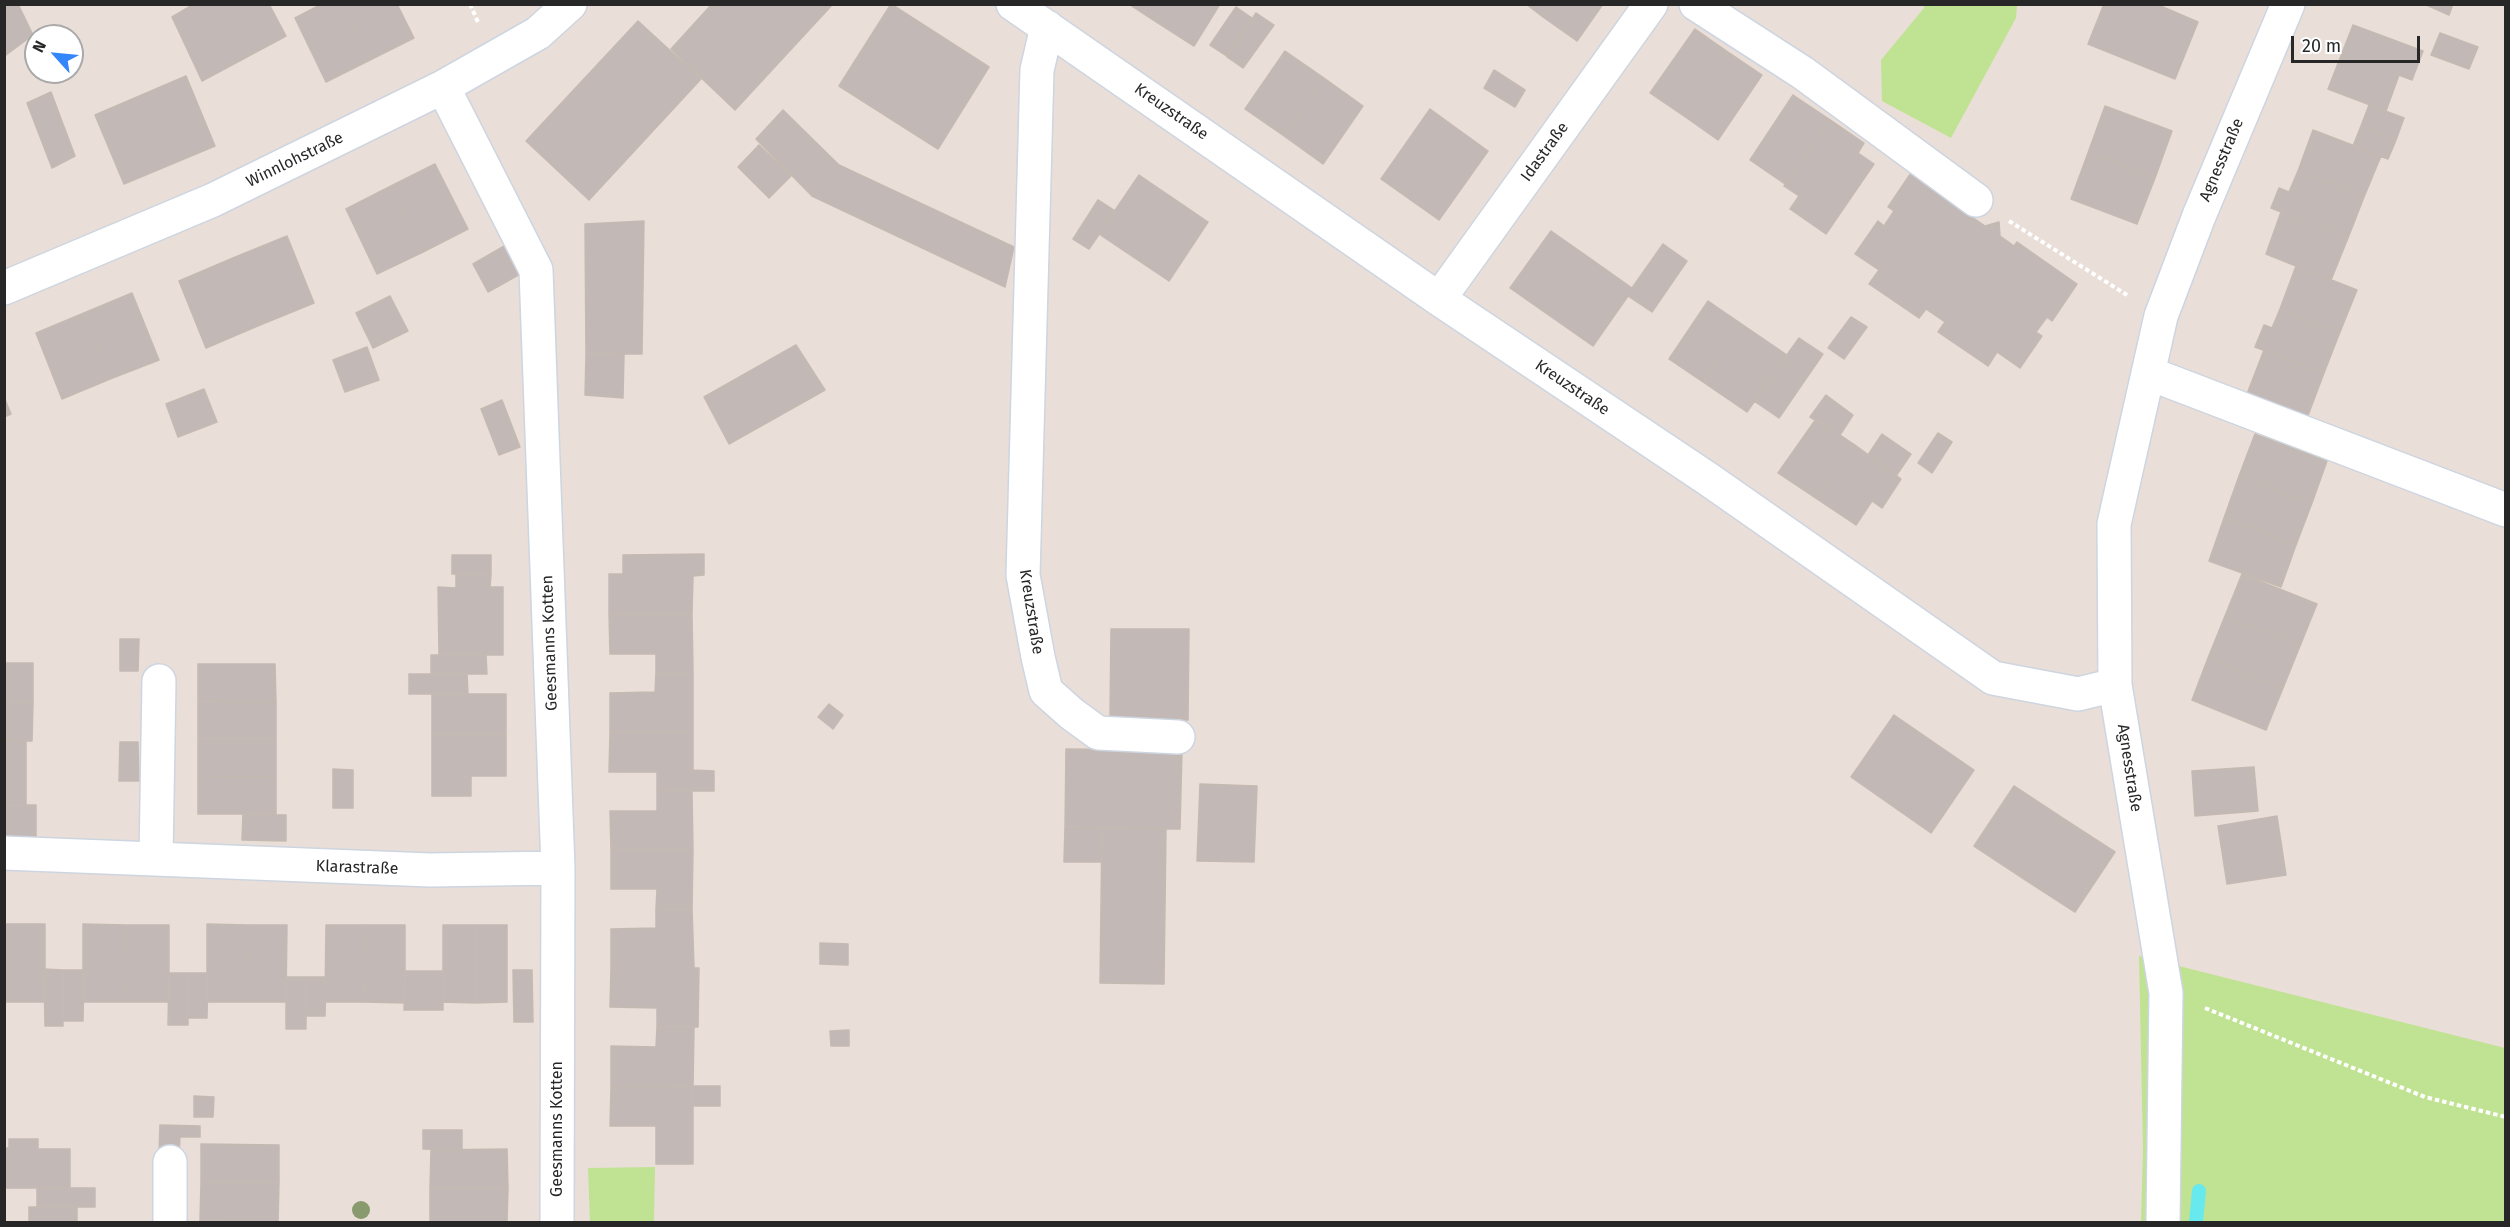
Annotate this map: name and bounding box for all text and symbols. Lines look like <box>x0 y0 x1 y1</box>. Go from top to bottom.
north arrow <box>24 24 84 84</box>
scale bar <box>2294 24 2423 62</box>
text: 20 m <box>2302 35 2341 57</box>
text: N <box>28 37 50 56</box>
street label: Kreuzstraße <box>1130 80 1212 144</box>
street label: Agnesstraße <box>2196 115 2248 205</box>
street label: Idastraße <box>1517 119 1573 185</box>
street label: Winnlohstraße <box>243 128 347 192</box>
street label: Kreuzstraße <box>1531 356 1613 420</box>
street label: Kreuzstraße <box>1015 568 1047 656</box>
street label: Geesmanns Kotten <box>538 575 562 711</box>
street label: Agnesstraße <box>2113 723 2145 813</box>
street label: Klarastraße <box>315 857 399 879</box>
street label: Geesmanns Kotten <box>548 1061 568 1197</box>

